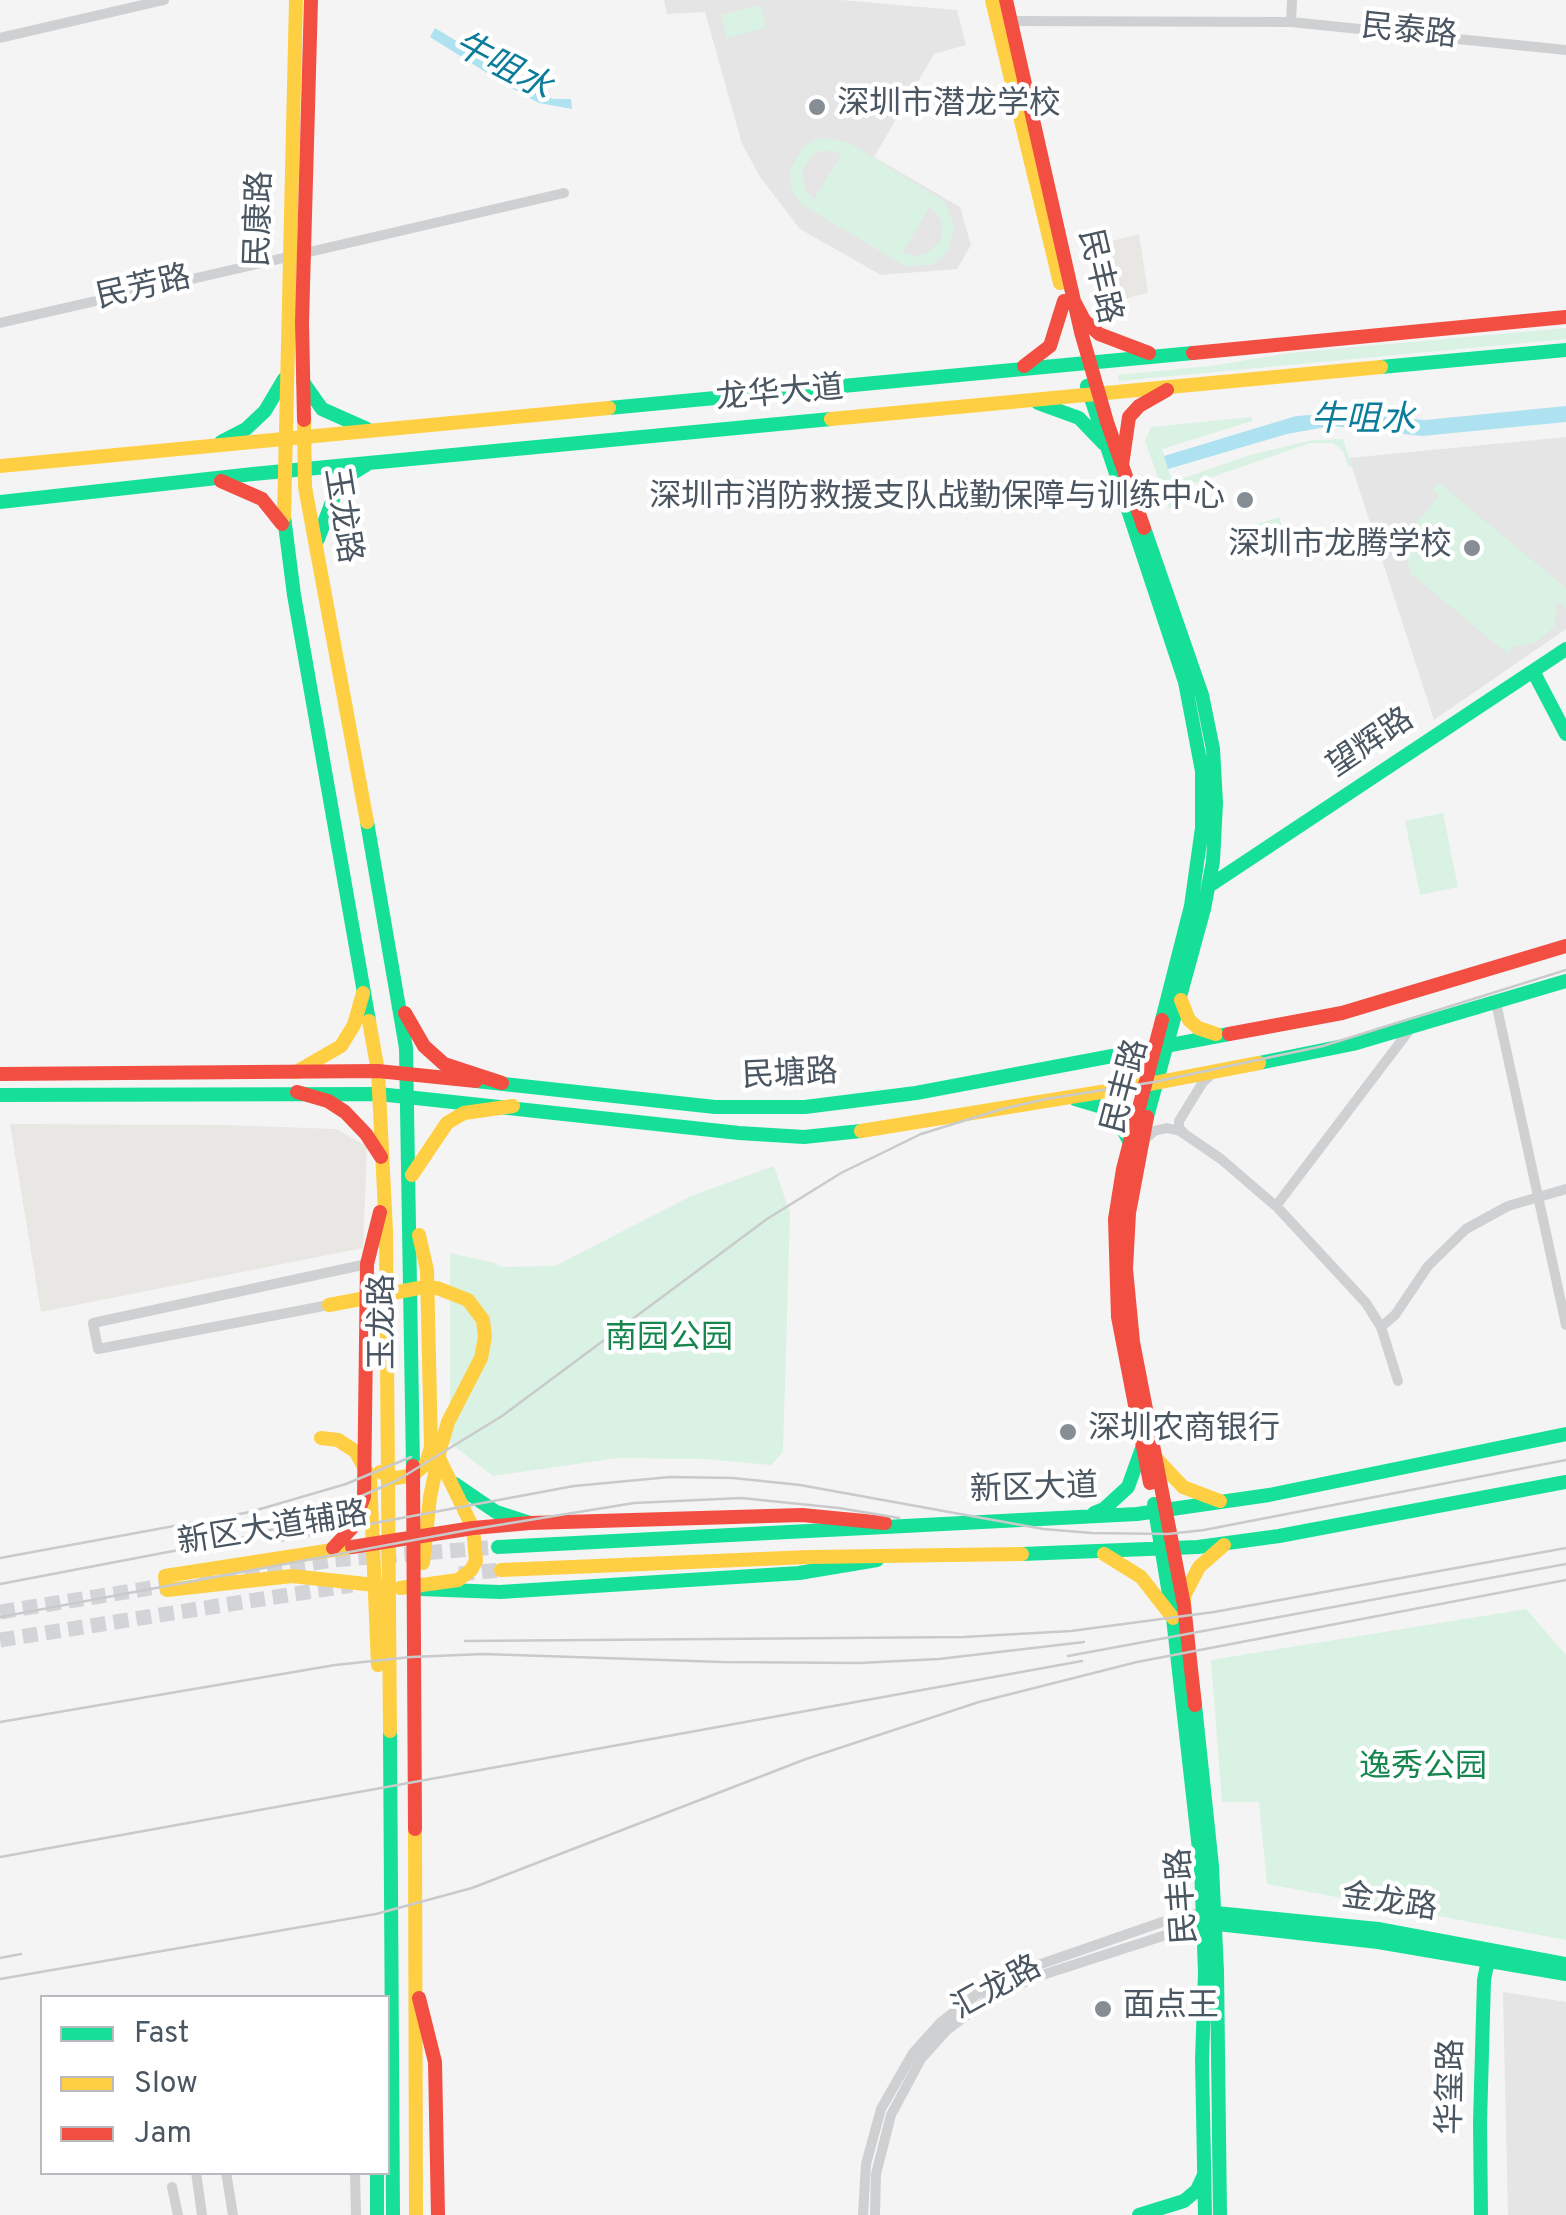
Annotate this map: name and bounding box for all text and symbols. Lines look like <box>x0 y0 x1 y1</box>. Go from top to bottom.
street label: 民泰路 <box>1359 10 1459 58</box>
water label: 牛咀水 <box>445 26 557 112</box>
place label: 深圳市潜龙学校 <box>837 88 1061 126</box>
marker: 深圳市潜龙学校 <box>806 96 828 118</box>
street label: 民康路 <box>241 170 283 268</box>
street label: 民丰路 <box>1067 226 1127 328</box>
street label: 民芳路 <box>93 260 195 320</box>
street label: 龙华大道 <box>715 371 845 421</box>
water label: 牛咀水 <box>1311 402 1415 444</box>
street label: 玉龙路 <box>314 466 366 566</box>
place label: 深圳市消防救援支队战勤保障与训练中心 <box>649 481 1225 519</box>
marker: 深圳市消防救援支队战勤保障与训练中心 <box>1234 489 1256 511</box>
place label: 深圳市龙腾学校 <box>1228 529 1452 567</box>
marker: 深圳市龙腾学校 <box>1461 537 1483 559</box>
street label: 望辉路 <box>1321 702 1423 788</box>
street label: 民丰路 <box>1097 1036 1159 1138</box>
street label: 民塘路 <box>741 1055 839 1099</box>
street label: 玉龙路 <box>367 1274 405 1370</box>
park label: 南园公园 <box>605 1322 733 1360</box>
place label: 深圳农商银行 <box>1088 1413 1280 1451</box>
marker: 深圳农商银行 <box>1057 1421 1079 1443</box>
street label: 新区大道 <box>969 1470 1099 1512</box>
street label: 新区大道辅路 <box>175 1497 371 1565</box>
park label: 逸秀公园 <box>1359 1751 1487 1789</box>
street label: 民丰路 <box>1162 1847 1208 1945</box>
street label: 金龙路 <box>1339 1879 1439 1931</box>
street label: 汇龙路 <box>947 1950 1049 2030</box>
place label: 面点王 <box>1123 1990 1219 2028</box>
legend <box>40 1995 390 2175</box>
marker: 面点王 <box>1092 1998 1114 2020</box>
text: Fast <box>134 2016 189 2053</box>
street label: 华玺路 <box>1434 2039 1474 2135</box>
text: Slow <box>134 2066 198 2103</box>
text: Jam <box>134 2116 192 2153</box>

